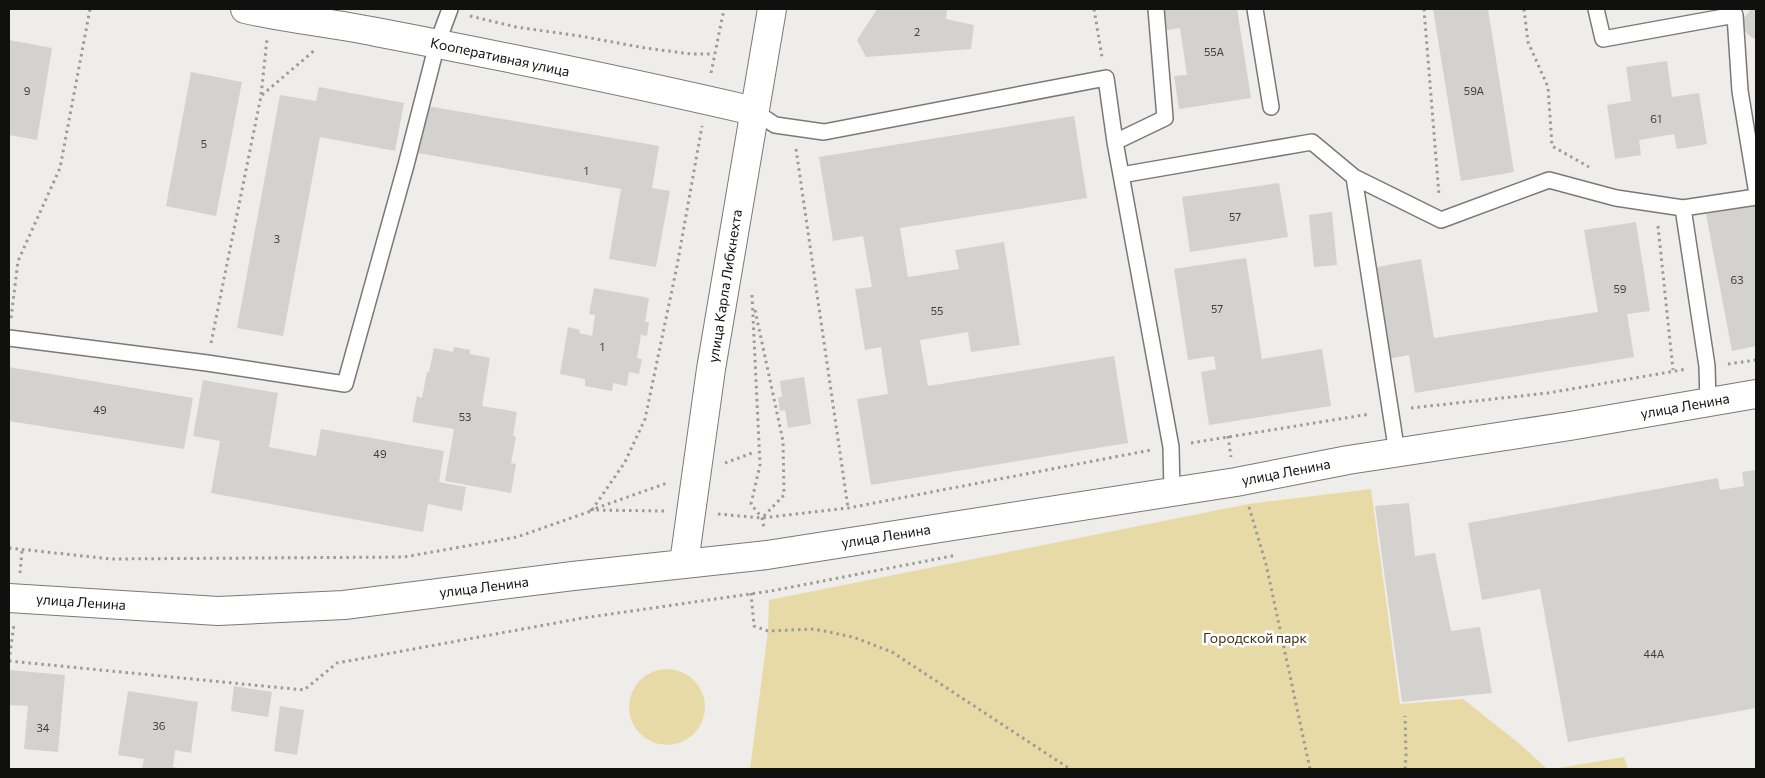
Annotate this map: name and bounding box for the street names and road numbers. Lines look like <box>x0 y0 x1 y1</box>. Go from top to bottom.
street label: Кооперативная улица <box>429 33 571 80</box>
street label: улица Карла Либкнехта <box>704 208 745 364</box>
street label: улица Ленина <box>1639 389 1731 422</box>
street label: улица Ленина <box>1240 455 1332 488</box>
street label: улица Ленина <box>840 520 932 551</box>
street label: улица Ленина <box>438 573 530 600</box>
street label: улица Ленина <box>35 590 127 613</box>

